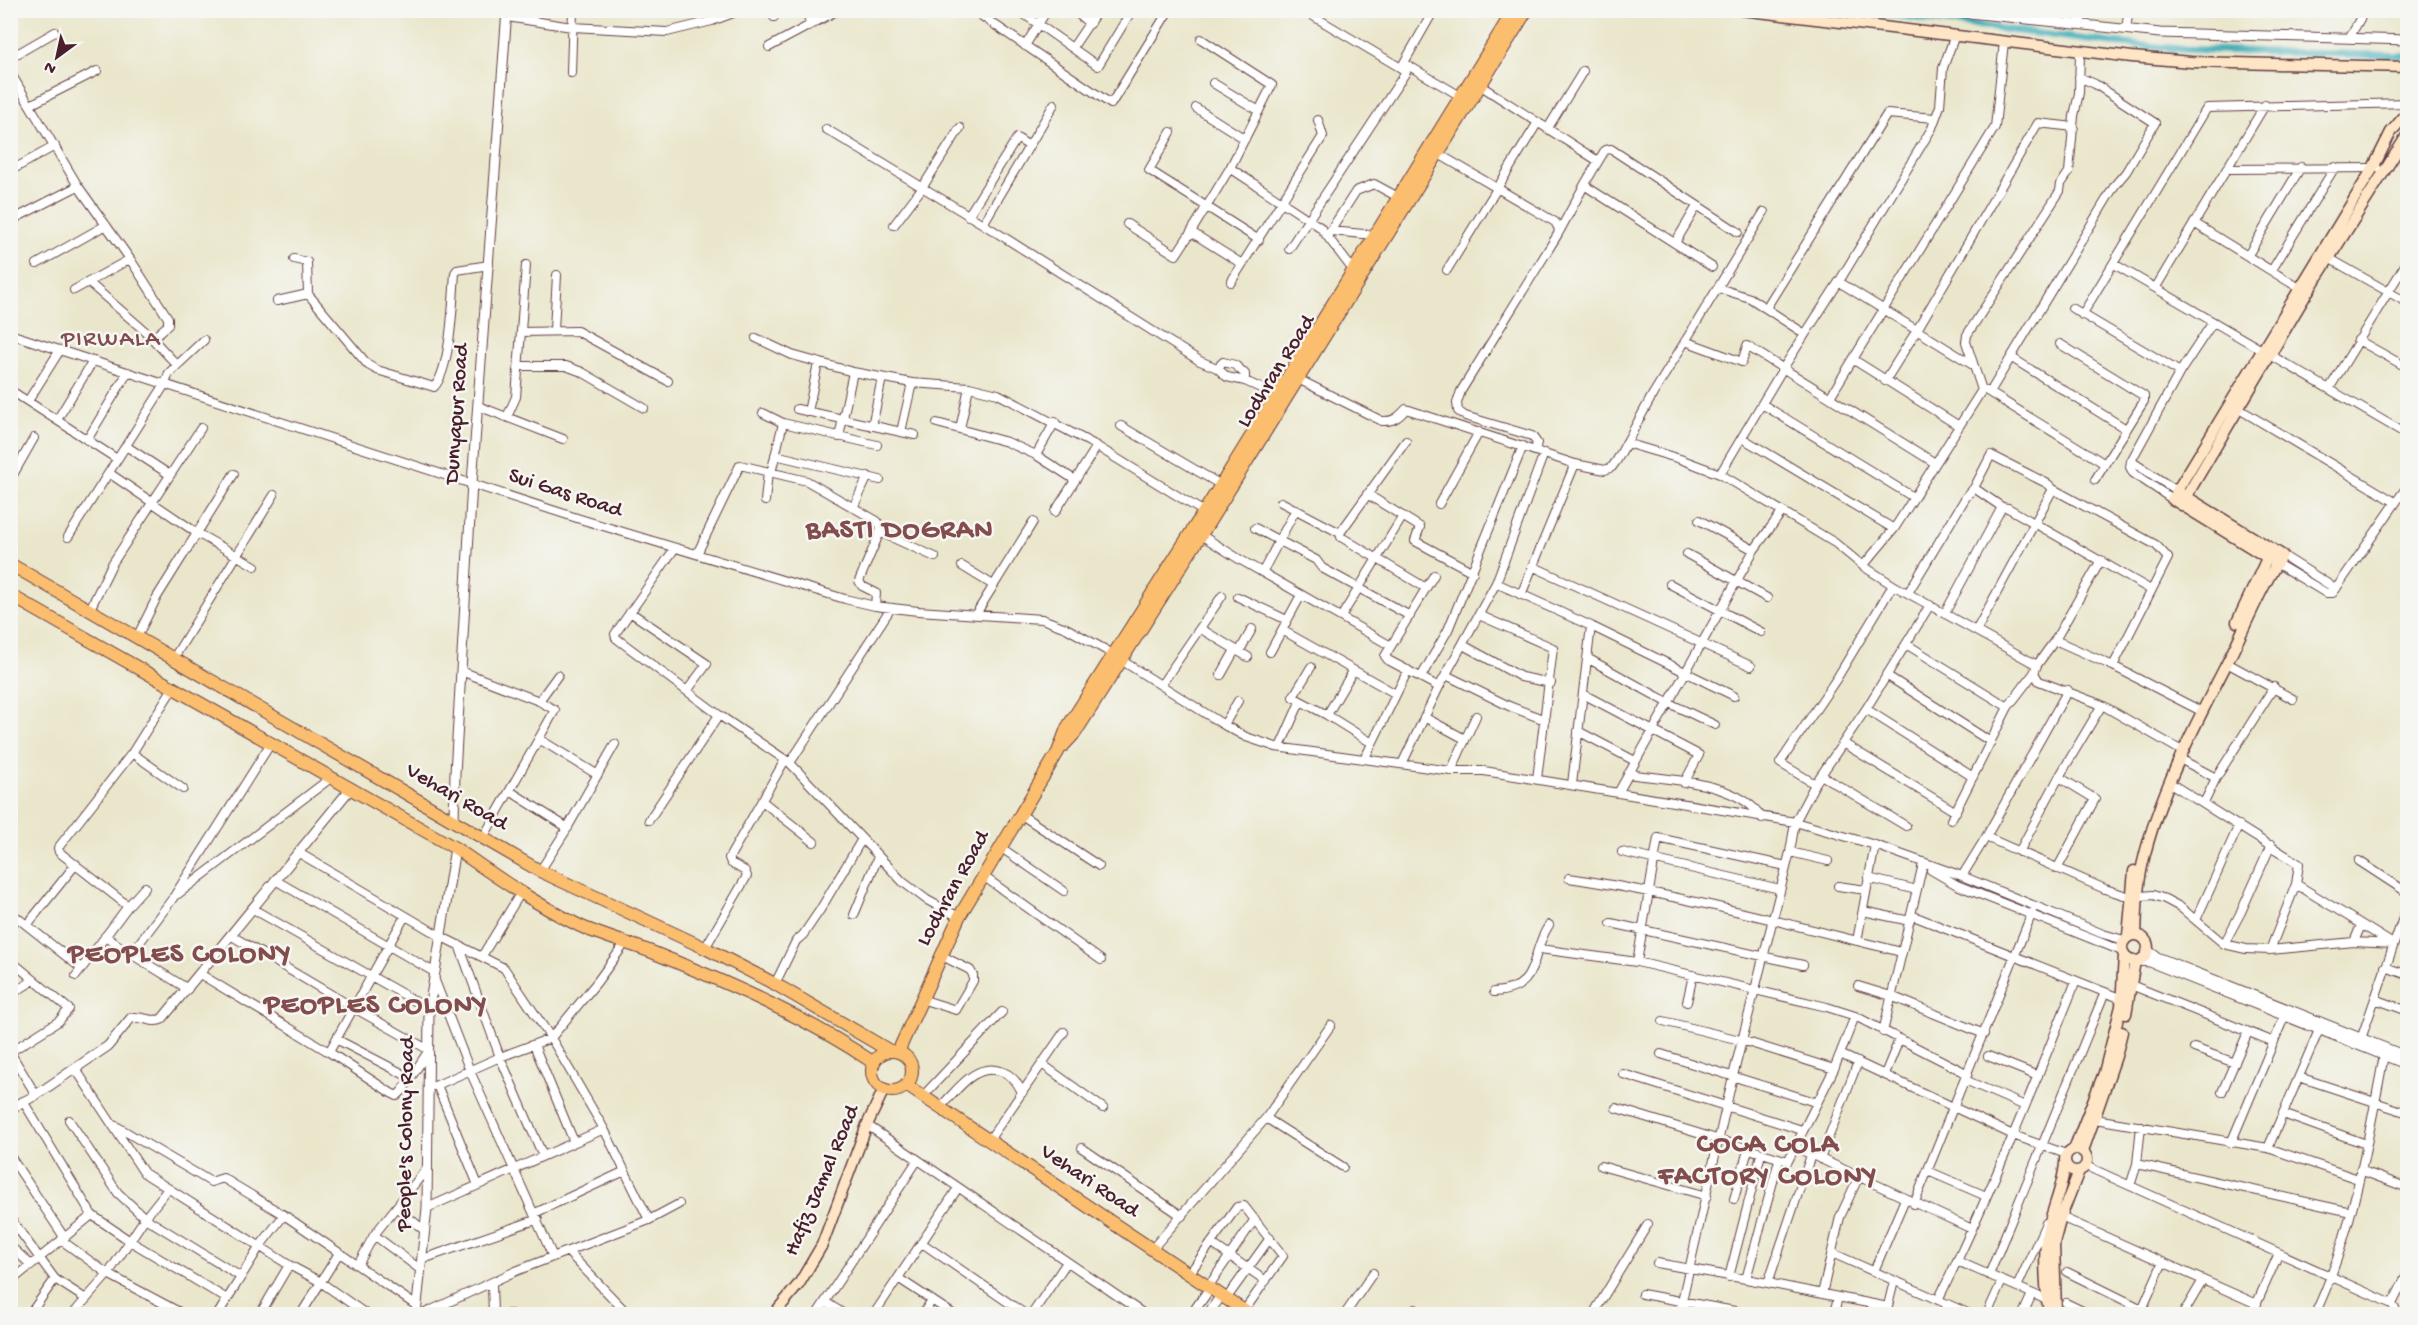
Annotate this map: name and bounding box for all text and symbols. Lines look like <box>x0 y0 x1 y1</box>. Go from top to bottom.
north arrow <box>27 27 87 87</box>
text: N <box>41 56 60 77</box>
street label: Lodhran Road <box>1232 309 1323 433</box>
district label: PIRWALA <box>60 326 161 355</box>
street label: Dunyapur Road <box>440 341 476 487</box>
street label: Sui Gas Road <box>505 463 627 525</box>
district label: BASTI DOGRAN <box>805 515 994 548</box>
street label: Vehari Road <box>400 758 513 839</box>
street label: Lodhran Road <box>912 825 997 951</box>
district label: PEOPLES COLONY <box>66 939 292 972</box>
district label: PEOPLES COLONY <box>262 990 488 1023</box>
street label: People's Colony Road <box>392 1034 422 1233</box>
street label: Hafiz Jamal Road <box>780 1100 867 1260</box>
district label: COCA COLA FACTORY COLONY <box>1657 1129 1878 1194</box>
street label: Vehari Road <box>1034 1139 1145 1226</box>

